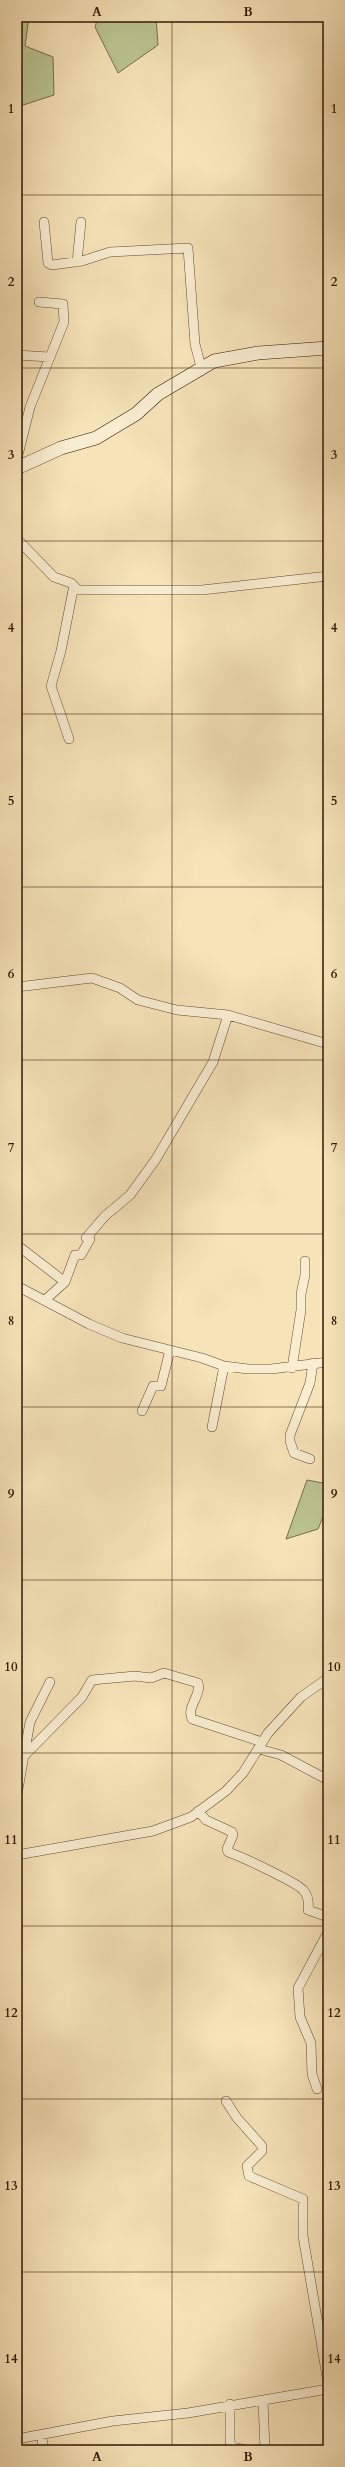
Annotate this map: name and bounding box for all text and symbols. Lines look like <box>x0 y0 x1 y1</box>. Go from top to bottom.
text: A <box>92 3 102 21</box>
text: B <box>243 3 253 21</box>
text: 1 <box>8 100 14 118</box>
text: 1 <box>331 100 337 118</box>
text: 2 <box>8 273 15 291</box>
text: 2 <box>331 273 338 291</box>
text: 3 <box>8 446 15 464</box>
text: 3 <box>331 446 338 464</box>
text: 4 <box>8 619 15 637</box>
text: 4 <box>331 619 338 637</box>
text: 5 <box>8 792 14 810</box>
text: 5 <box>331 792 337 810</box>
text: 6 <box>8 965 15 983</box>
text: 6 <box>331 965 338 983</box>
text: 7 <box>8 1139 15 1157</box>
text: 7 <box>331 1139 338 1157</box>
text: 8 <box>8 1312 14 1330</box>
text: 8 <box>331 1312 337 1330</box>
text: 9 <box>8 1485 15 1503</box>
text: 9 <box>331 1485 338 1503</box>
text: 10 <box>4 1658 18 1676</box>
text: 10 <box>327 1658 341 1676</box>
text: 11 <box>4 1831 18 1849</box>
text: 11 <box>327 1831 341 1849</box>
text: 12 <box>4 2004 18 2022</box>
text: 12 <box>327 2004 341 2022</box>
text: 13 <box>4 2177 18 2195</box>
text: 13 <box>327 2177 341 2195</box>
text: 14 <box>4 2350 18 2368</box>
text: 14 <box>327 2350 341 2368</box>
text: A <box>92 2448 102 2466</box>
text: B <box>243 2448 253 2466</box>

